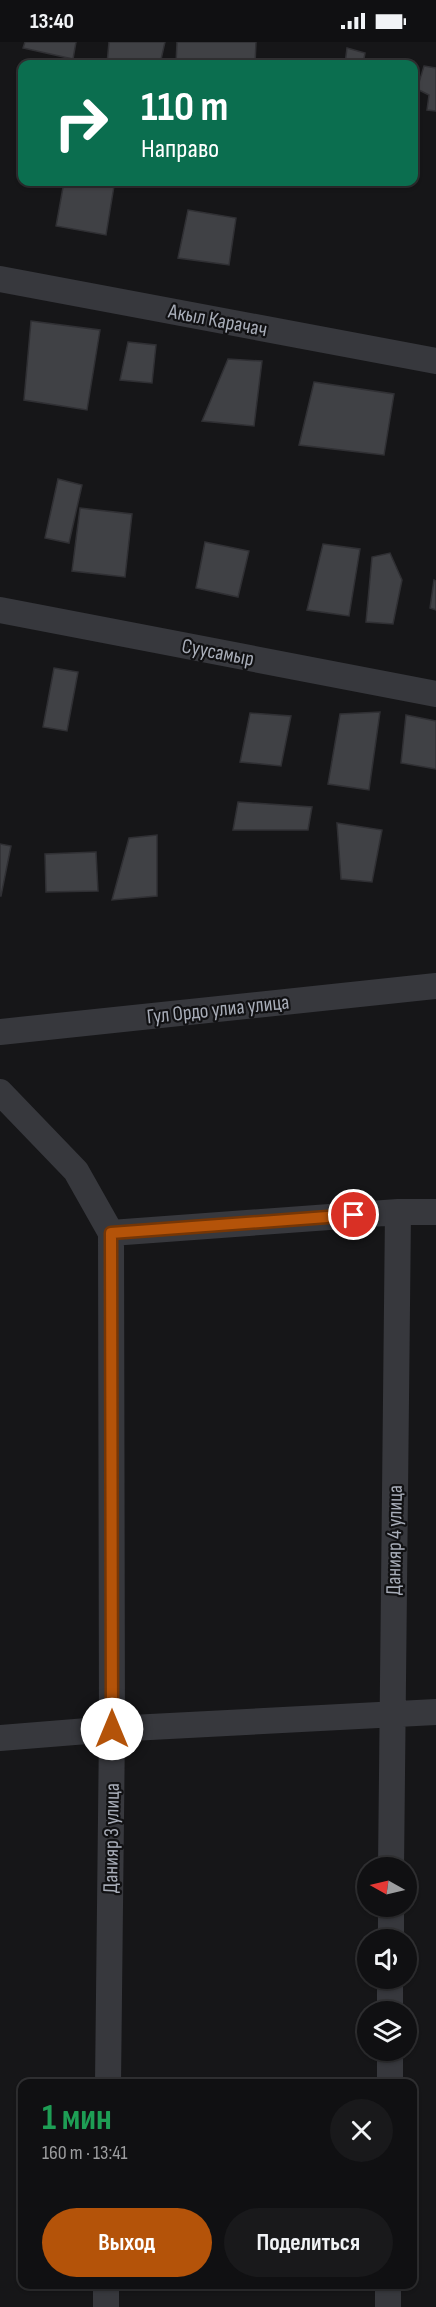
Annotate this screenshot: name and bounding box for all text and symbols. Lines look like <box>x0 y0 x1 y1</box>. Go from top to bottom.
text: 13:40 <box>30 8 74 35</box>
text: 110 m <box>141 82 228 133</box>
icon: right <box>42 84 120 162</box>
text: Направо <box>141 133 219 165</box>
street label: Акыл Карачач <box>165 298 269 342</box>
street label: Суусамыр <box>180 633 256 672</box>
street label: Гул Ордо улиа улица <box>146 990 290 1029</box>
pin <box>328 1189 379 1240</box>
icon: arrive <box>337 1198 370 1231</box>
street label: Данияр 4 улица <box>381 1485 408 1595</box>
position arrow <box>80 1697 144 1761</box>
street label: Данияр 3 улица <box>98 1783 125 1893</box>
north arrow <box>357 1857 417 1917</box>
map controls <box>357 1857 417 2061</box>
button: sound <box>357 1929 417 1989</box>
button: layers <box>357 2001 417 2061</box>
text: 1 мин <box>42 2097 112 2140</box>
button: close <box>330 2099 393 2162</box>
text: 160 m · 13:41 <box>42 2141 128 2165</box>
button: Выход <box>42 2208 212 2277</box>
button: Поделиться <box>224 2208 393 2277</box>

